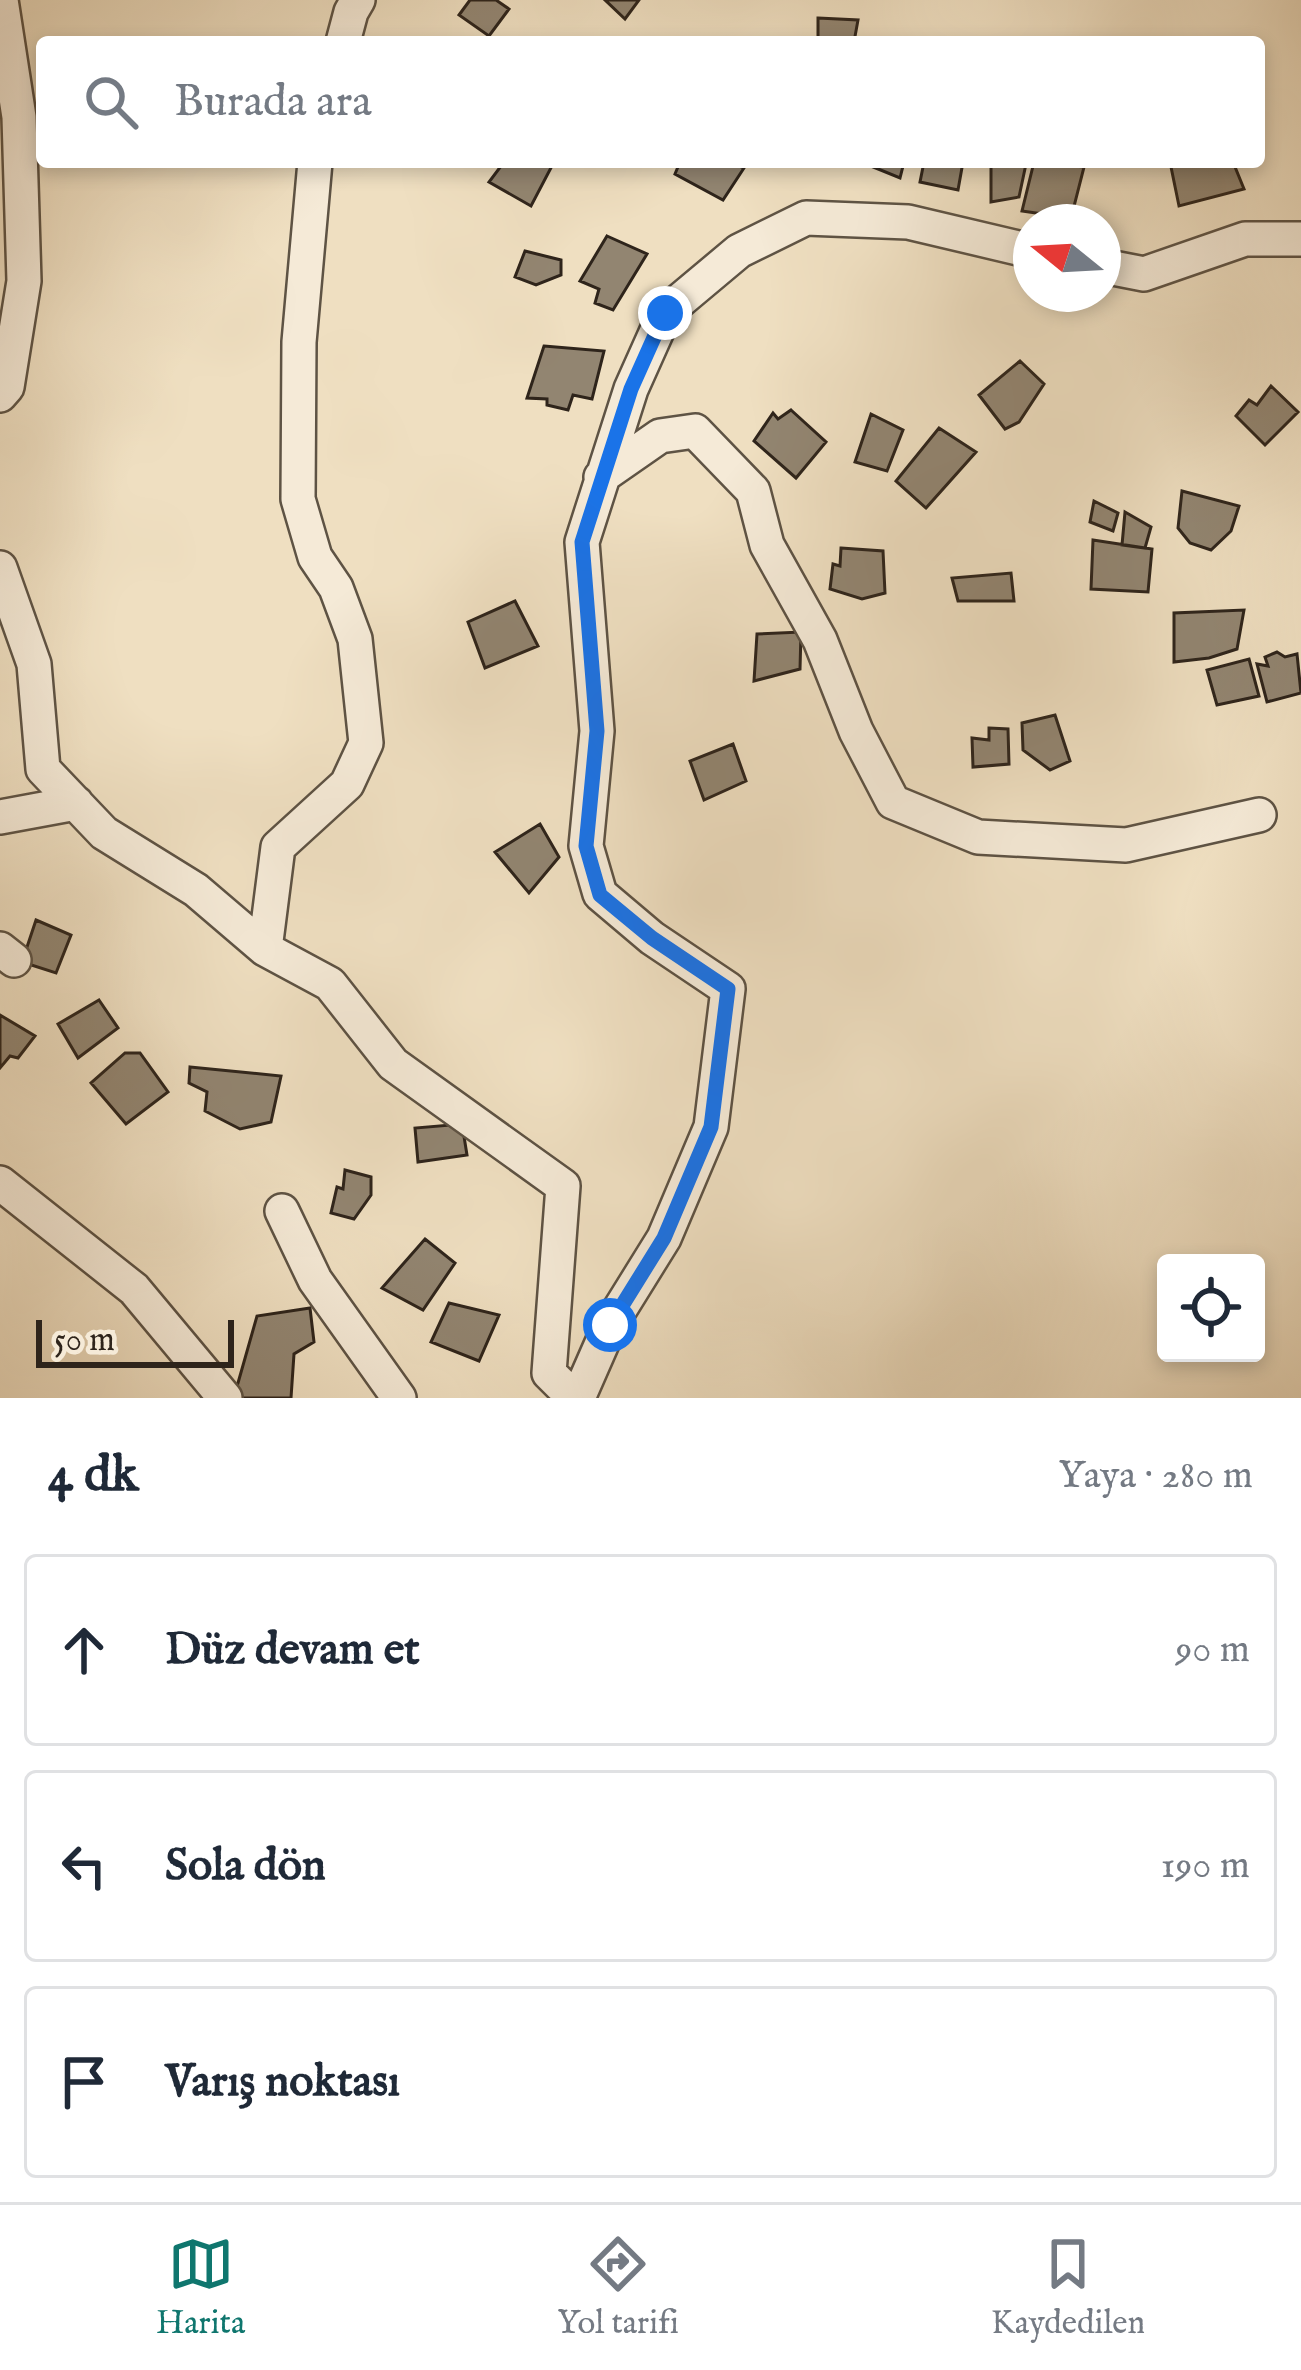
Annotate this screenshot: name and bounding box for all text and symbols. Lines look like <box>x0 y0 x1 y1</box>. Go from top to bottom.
search box <box>36 36 1265 168</box>
icon: search <box>78 69 144 135</box>
text: Burada ara <box>174 74 372 131</box>
north arrow <box>1013 204 1121 312</box>
route end <box>638 286 692 340</box>
map controls <box>1157 1254 1265 1362</box>
button: locate <box>1157 1254 1265 1362</box>
route start <box>583 1298 637 1352</box>
scale bar <box>36 1314 234 1367</box>
text: 50 m <box>54 1320 115 1362</box>
text: 4 dk <box>48 1444 139 1509</box>
text: Yaya · 280 m <box>1058 1452 1253 1501</box>
icon: ahead <box>51 1617 117 1683</box>
text: Düz devam et <box>165 1622 420 1679</box>
text: 90 m <box>1175 1626 1250 1675</box>
icon: left <box>51 1833 117 1899</box>
text: Sola dön <box>165 1838 326 1895</box>
text: 190 m <box>1161 1842 1250 1891</box>
icon: arrive <box>51 2049 117 2115</box>
text: Varış noktası <box>165 2054 400 2111</box>
tab: Harita <box>156 2231 245 2345</box>
tab: Yol tarifi <box>557 2231 679 2345</box>
tab: Kaydedilen <box>991 2231 1145 2345</box>

